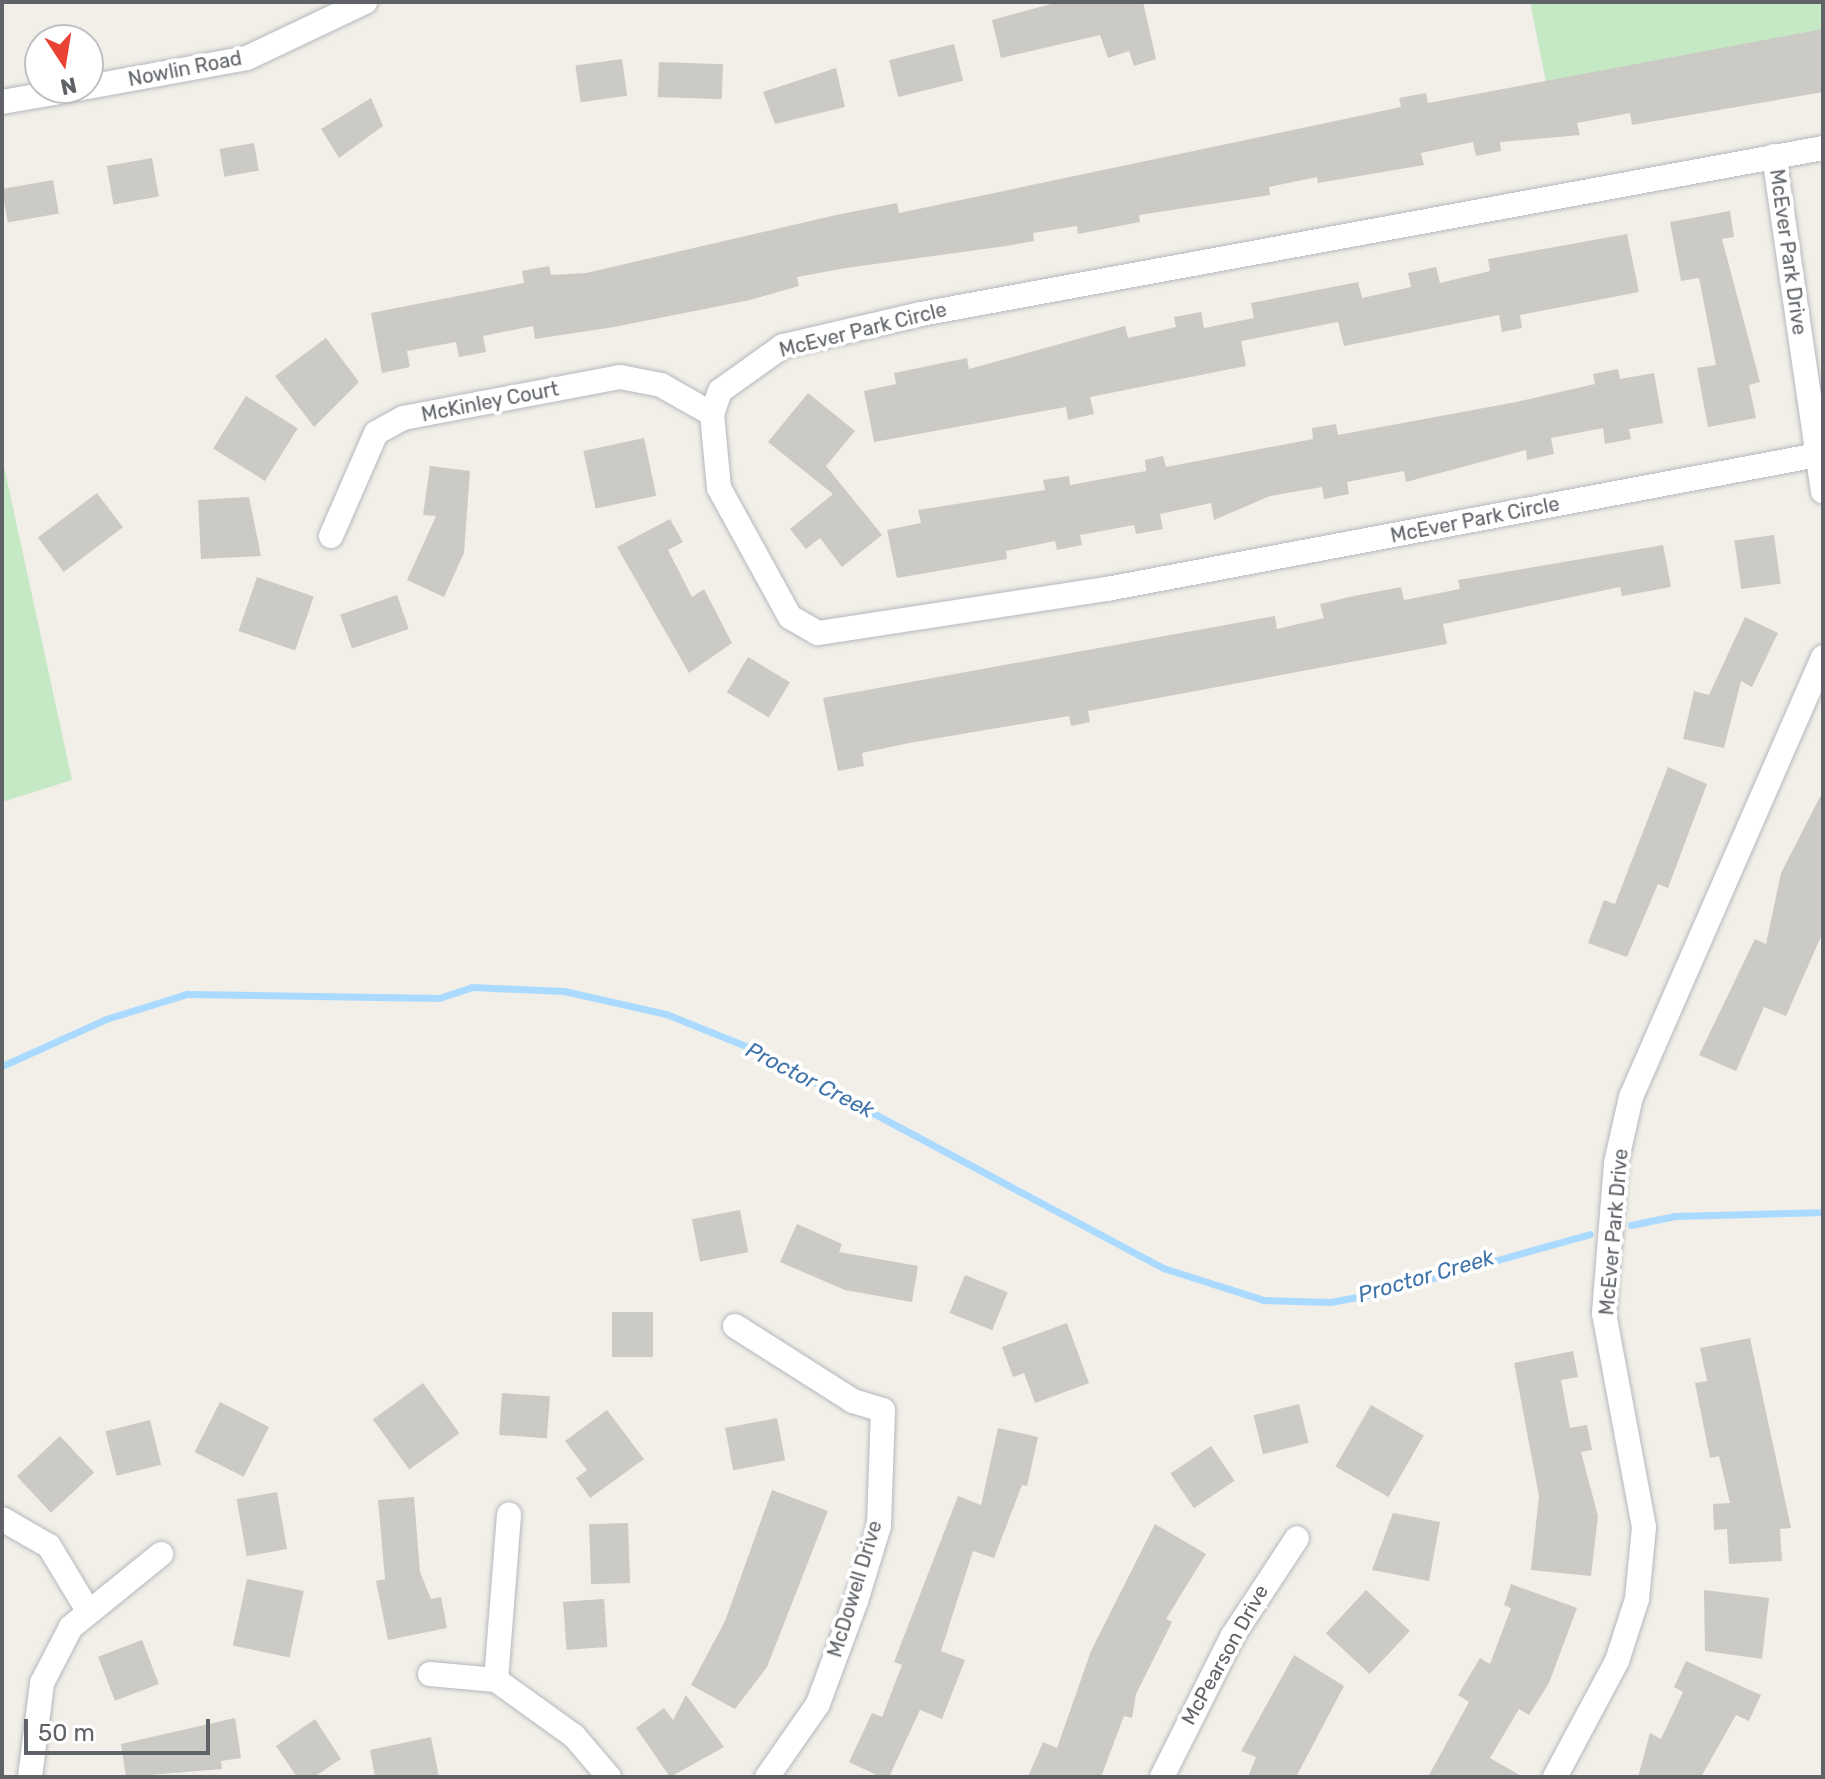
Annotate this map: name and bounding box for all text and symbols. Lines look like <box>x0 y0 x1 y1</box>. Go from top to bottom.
north arrow <box>24 24 104 104</box>
street label: Nowlin Road <box>126 46 244 92</box>
text: N <box>58 71 79 101</box>
street label: McEver Park Drive <box>1764 167 1812 337</box>
street label: McEver Park Circle <box>776 298 950 362</box>
street label: McKinley Court <box>419 377 561 427</box>
street label: McEver Park Circle <box>1388 492 1562 548</box>
water label: Proctor Creek <box>741 1036 879 1124</box>
street label: McEver Park Drive <box>1595 1147 1633 1317</box>
water label: Proctor Creek <box>1355 1244 1497 1308</box>
street label: McDowell Drive <box>823 1518 887 1660</box>
street label: McPearson Drive <box>1177 1581 1273 1729</box>
scale bar <box>28 1703 214 1753</box>
text: 50 m <box>38 1719 95 1747</box>

